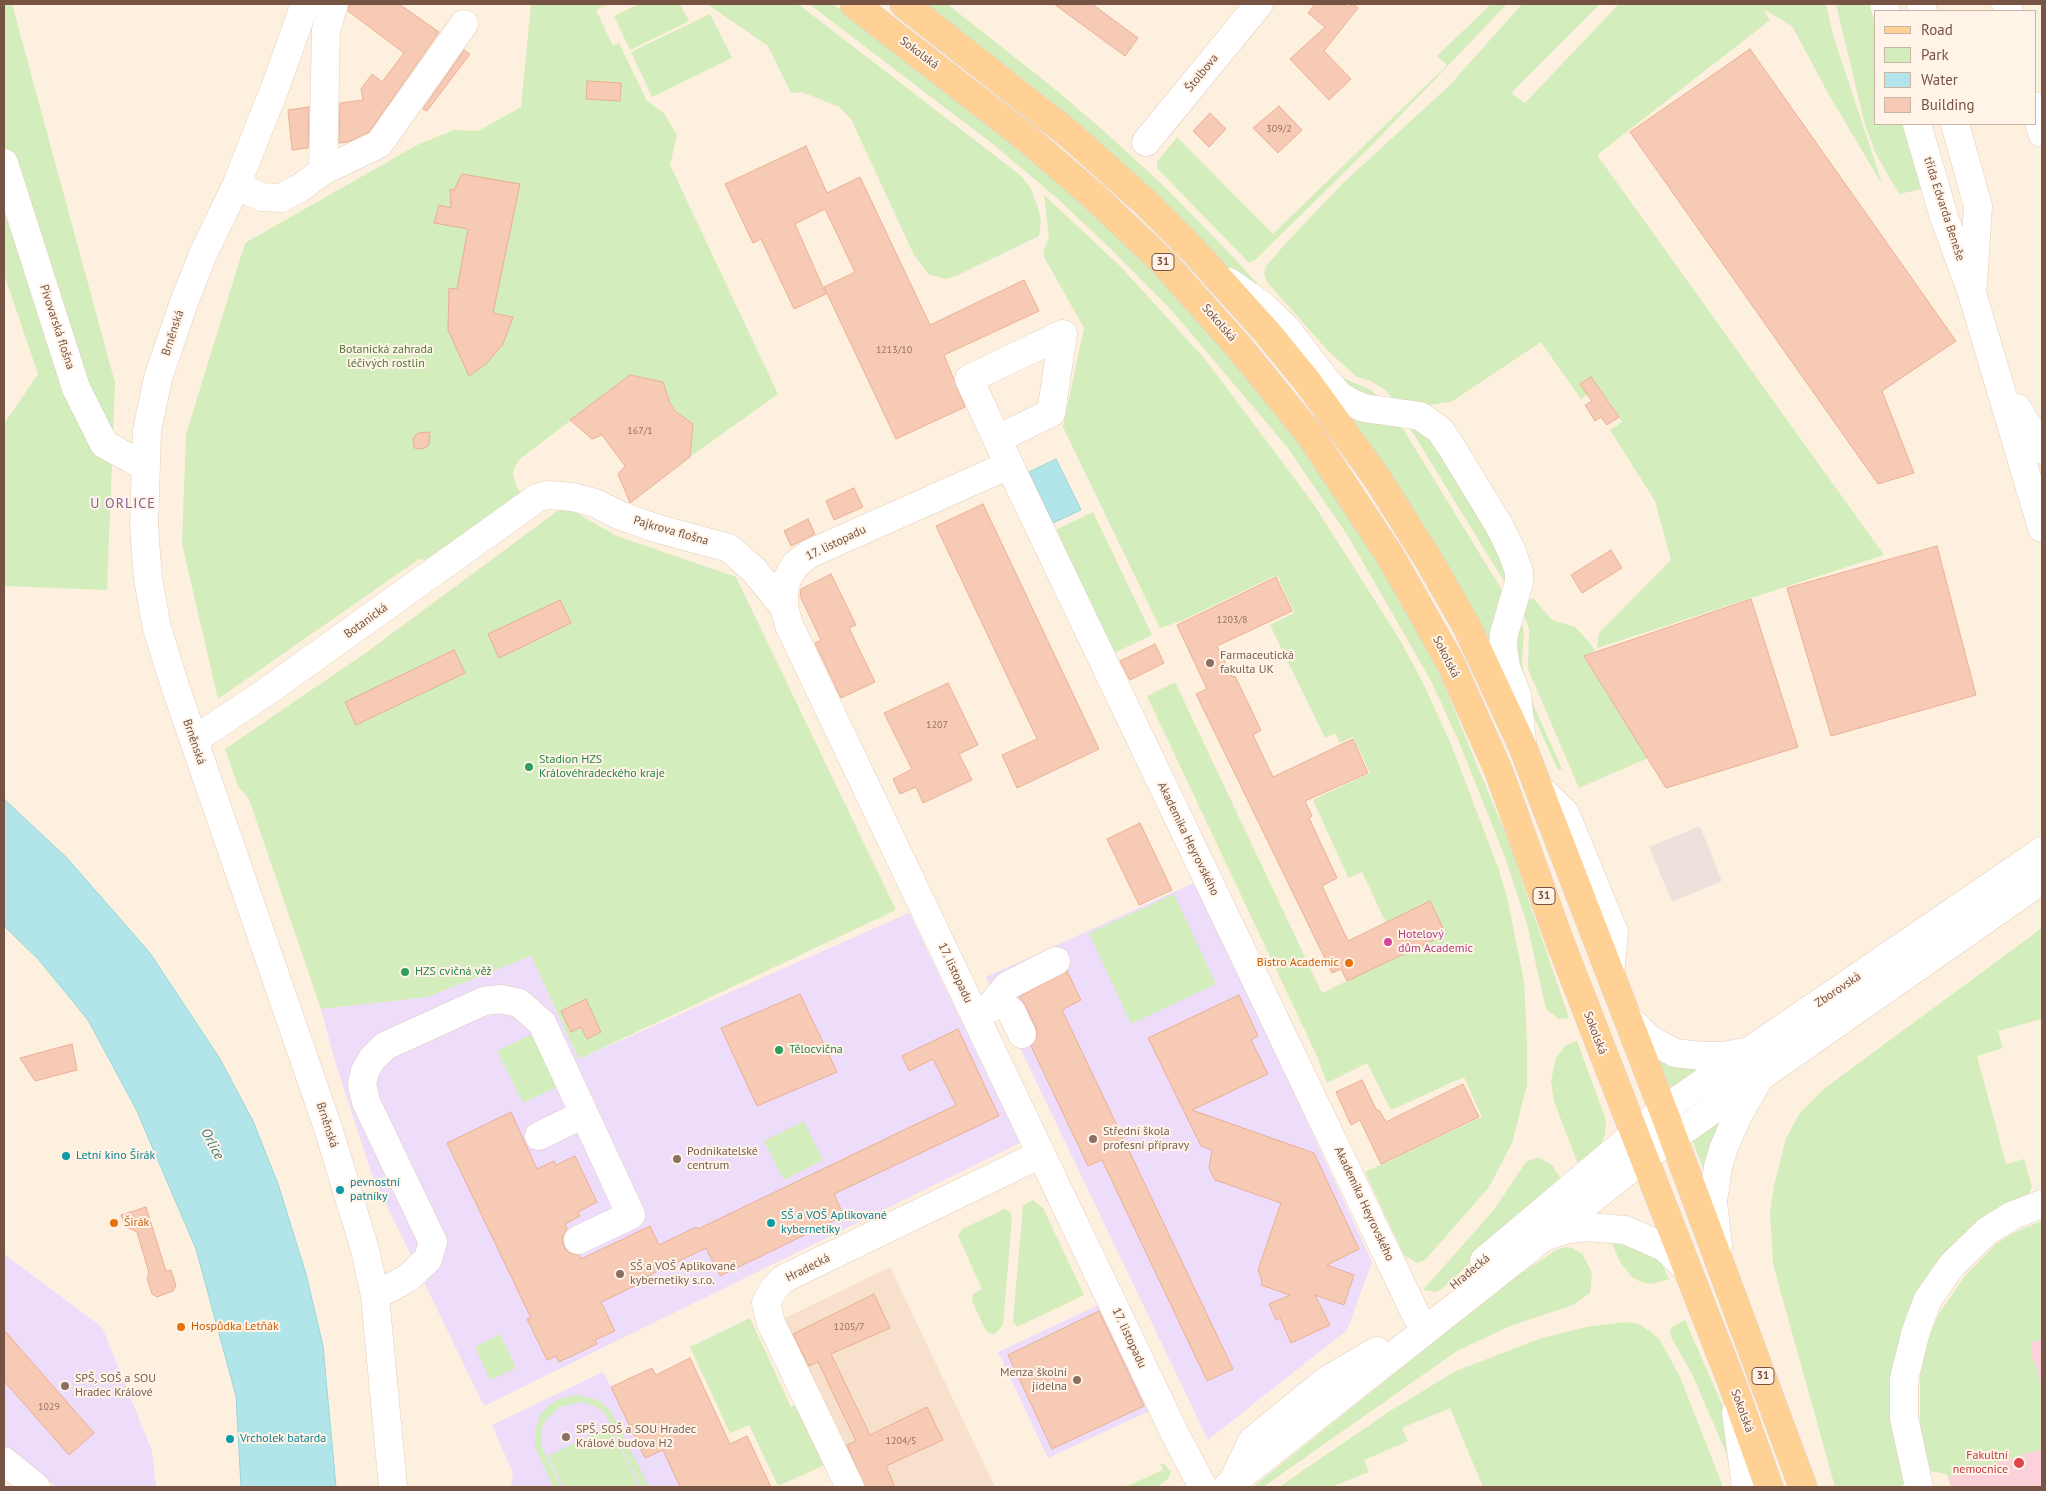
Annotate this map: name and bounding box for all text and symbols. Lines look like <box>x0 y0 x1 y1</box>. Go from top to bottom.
legend <box>1874 10 2036 125</box>
text: Road <box>1921 20 1953 39</box>
street label: Sokolská <box>897 34 941 72</box>
text: Park <box>1921 45 1949 64</box>
street label: Štolbova <box>1182 51 1222 95</box>
text: Water <box>1921 70 1958 89</box>
text: Building <box>1921 95 1975 114</box>
house number: 309/2 <box>1266 123 1292 135</box>
street label: třída Edvarda Beneše <box>1920 155 1968 263</box>
road number: 31 <box>1152 253 1174 270</box>
street label: Pivovarská flošna <box>36 283 78 371</box>
street label: Sokolská <box>1199 301 1239 345</box>
street label: Brněnská <box>159 308 187 358</box>
park label: Botanická zahrada léčivých rostlin <box>339 343 433 371</box>
house number: 1213/10 <box>876 344 912 356</box>
house number: 167/1 <box>627 425 653 437</box>
district label: U ORLICE <box>89 496 157 512</box>
street label: Pajkrova flošna <box>632 513 710 549</box>
street label: 17. listopadu <box>804 522 868 564</box>
street label: Botanická <box>341 600 391 642</box>
house number: 1203/8 <box>1217 614 1247 626</box>
street label: Sokolská <box>1429 634 1463 680</box>
place label: Farmaceutická fakulta UK <box>1220 649 1294 677</box>
marker: Farmaceutická fakulta UK <box>1204 657 1216 669</box>
street label: Brněnská <box>180 717 208 767</box>
house number: 1207 <box>926 719 948 731</box>
place label: Stadion HZS Královéhradeckého kraje <box>539 753 665 781</box>
marker: Stadion HZS Královéhradeckého kraje <box>523 761 535 773</box>
street label: Akademika Heyrovského <box>1154 780 1222 898</box>
road number: 31 <box>1533 888 1555 904</box>
place label: Hotelový dům Academic <box>1398 928 1473 956</box>
marker: Hotelový dům Academic <box>1382 936 1394 948</box>
street label: 17. listopadu <box>935 940 975 1006</box>
place label: Bistro Academic <box>1257 956 1339 970</box>
marker: Bistro Academic <box>1343 957 1355 969</box>
place label: HZS cvičná věž <box>415 965 492 979</box>
marker: HZS cvičná věž <box>399 966 411 978</box>
street label: Zborovská <box>1812 969 1864 1011</box>
street label: Sokolská <box>1580 1009 1610 1057</box>
place label: Tělocvična <box>789 1043 843 1057</box>
marker: Tělocvična <box>773 1044 785 1056</box>
street label: Brněnská <box>313 1100 341 1150</box>
water label: Orlice <box>197 1125 227 1163</box>
place label: Střední škola profesní přípravy <box>1103 1125 1189 1153</box>
marker: Střední škola profesní přípravy <box>1087 1133 1099 1145</box>
place label: Podnikatelské centrum <box>687 1145 758 1173</box>
street label: Akademika Heyrovského <box>1331 1145 1397 1263</box>
place label: Letní kino Širák <box>76 1149 155 1163</box>
marker: Letní kino Širák <box>60 1150 72 1162</box>
marker: Podnikatelské centrum <box>671 1153 683 1165</box>
place label: pevnostní patníky <box>350 1176 400 1204</box>
marker: pevnostní patníky <box>334 1184 346 1196</box>
place label: SŠ a VOŠ Aplikované kybernetiky <box>781 1209 887 1237</box>
place label: Širák <box>124 1216 149 1230</box>
marker: Širák <box>108 1217 120 1229</box>
marker: SŠ a VOŠ Aplikované kybernetiky <box>765 1217 777 1229</box>
street label: Hradecká <box>784 1251 832 1285</box>
street label: Hradecká <box>1447 1251 1493 1293</box>
place label: SŠ a VOŠ Aplikované kybernetiky s.r.o. <box>630 1260 736 1288</box>
marker: SŠ a VOŠ Aplikované kybernetiky s.r.o. <box>614 1268 626 1280</box>
street label: 17. listopadu <box>1109 1305 1149 1371</box>
place label: Hospůdka Letňák <box>191 1320 279 1334</box>
marker: Hospůdka Letňák <box>175 1321 187 1333</box>
house number: 1205/7 <box>834 1321 864 1333</box>
place label: Menza školní jídelna <box>1000 1366 1067 1394</box>
road number: 31 <box>1752 1368 1774 1384</box>
place label: SPŠ, SOŠ a SOU Hradec Králové <box>75 1372 156 1400</box>
marker: Menza školní jídelna <box>1071 1374 1083 1386</box>
marker: SPŠ, SOŠ a SOU Hradec Králové <box>59 1380 71 1392</box>
street label: Sokolská <box>1728 1387 1756 1435</box>
house number: 1029 <box>38 1401 60 1413</box>
place label: SPŠ, SOŠ a SOU Hradec Králové budova H2 <box>576 1423 696 1451</box>
marker: SPŠ, SOŠ a SOU Hradec Králové budova H2 <box>560 1431 572 1443</box>
place label: Vrcholek batarda <box>240 1432 326 1446</box>
marker: Vrcholek batarda <box>224 1433 236 1445</box>
house number: 1204/5 <box>886 1435 916 1447</box>
place label: Fakultní nemocnice <box>1953 1449 2008 1477</box>
marker: Fakultní nemocnice <box>2012 1456 2026 1470</box>

